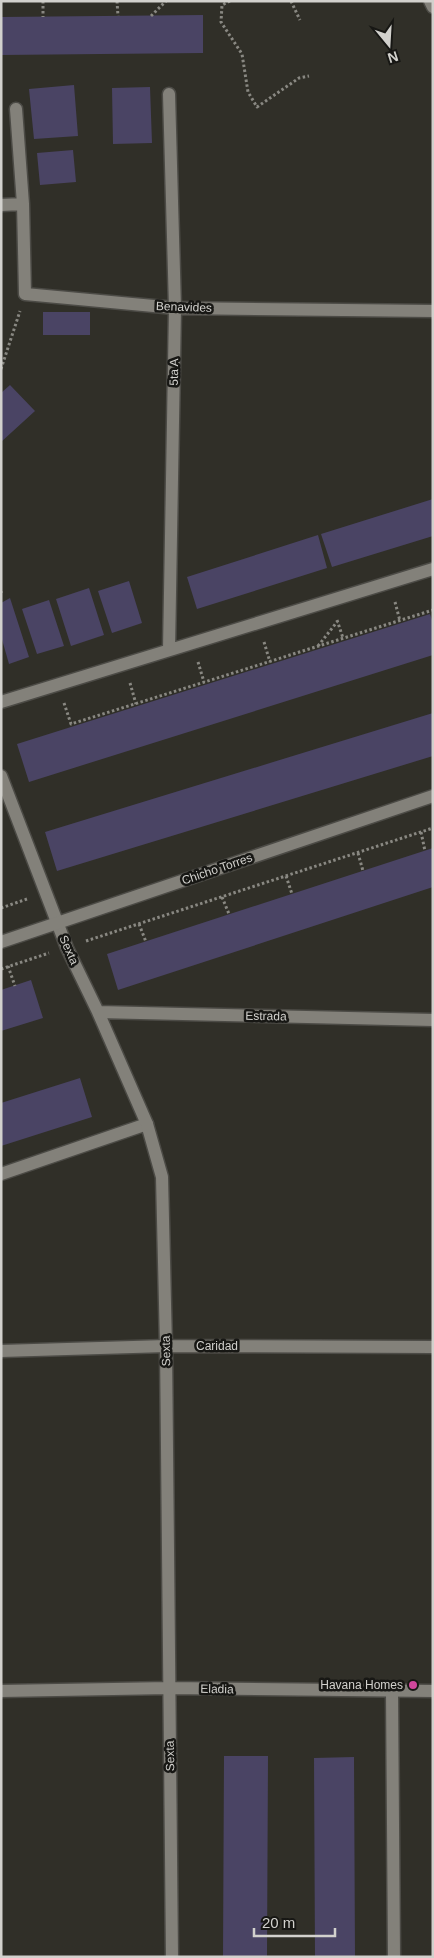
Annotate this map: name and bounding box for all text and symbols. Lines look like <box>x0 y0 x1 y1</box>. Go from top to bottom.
north arrow <box>364 20 414 70</box>
text: N <box>386 48 400 67</box>
street label: Benavides <box>156 299 212 315</box>
street label: 5ta A <box>167 358 181 386</box>
street label: Chicho Torres <box>180 850 254 888</box>
street label: Sexta <box>56 933 82 967</box>
street label: Estrada <box>245 1009 287 1023</box>
street label: Sexta <box>159 1335 173 1366</box>
street label: Caridad <box>196 1339 238 1353</box>
place label: Havana Homes <box>320 1678 403 1692</box>
marker: Havana Homes <box>407 1679 419 1691</box>
street label: Eladia <box>200 1682 234 1696</box>
street label: Sexta <box>163 1740 177 1771</box>
scale bar <box>254 1906 335 1938</box>
text: 20 m <box>262 1914 295 1931</box>

